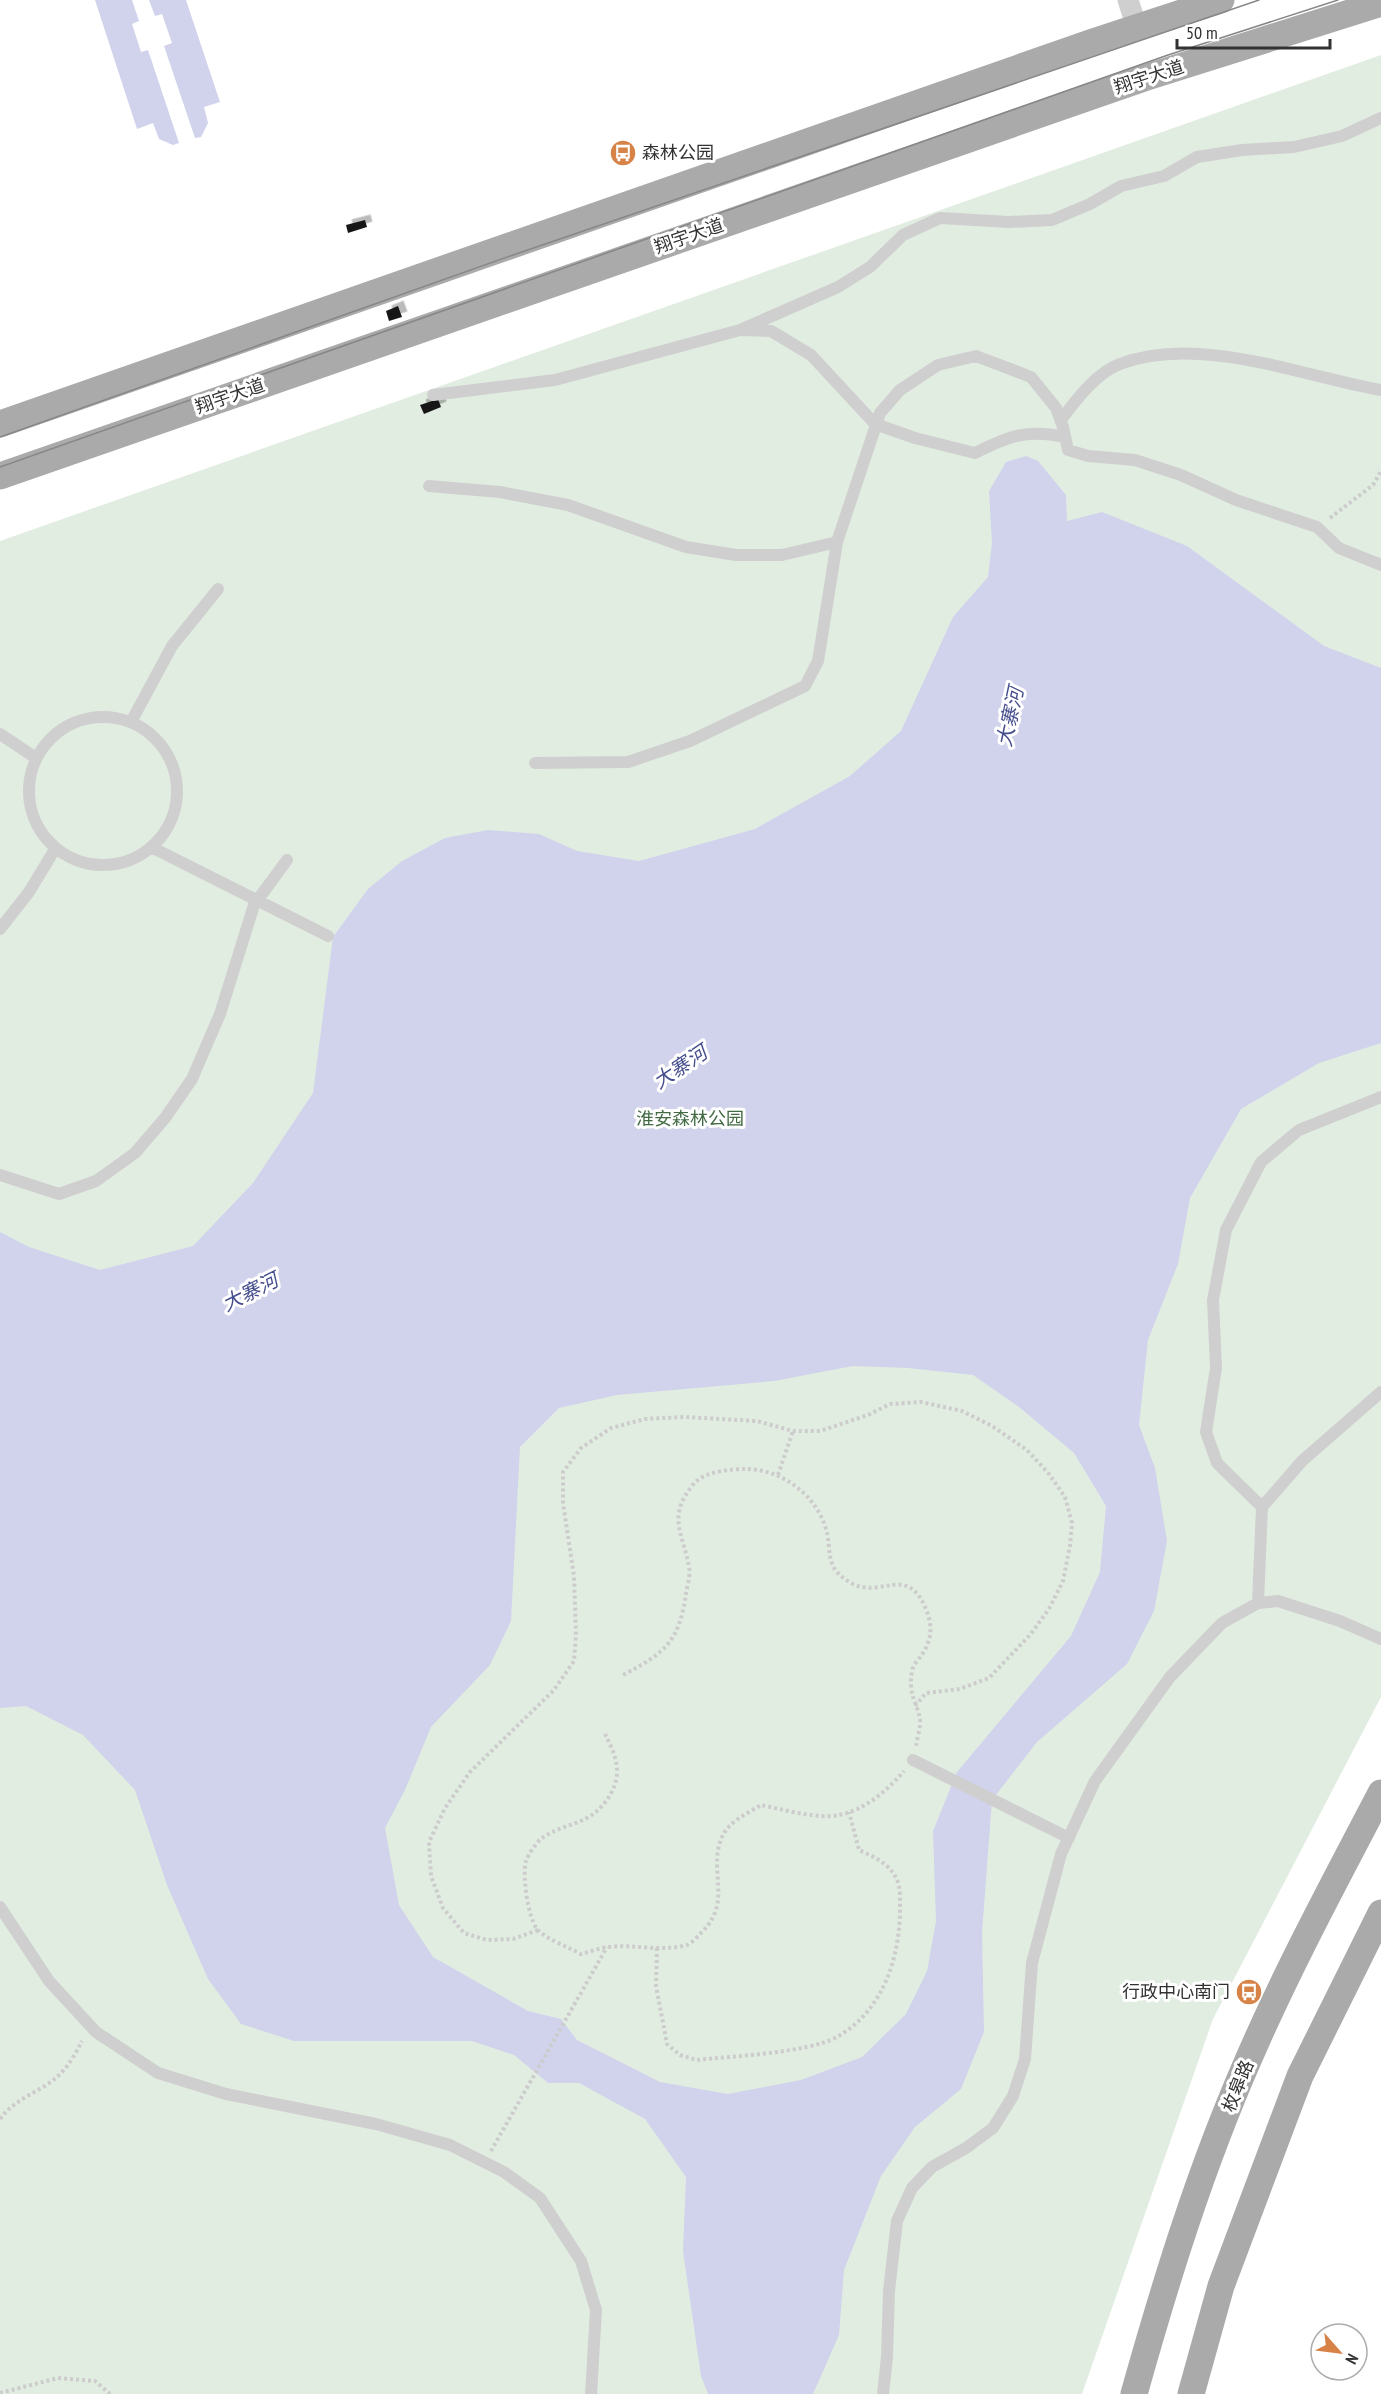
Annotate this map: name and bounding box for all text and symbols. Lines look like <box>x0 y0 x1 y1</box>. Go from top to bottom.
scale bar <box>1177 12 1330 50</box>
text: 50 m <box>1186 21 1218 44</box>
street label: 翔宇大道 <box>1111 54 1187 99</box>
bus stop icon: 森林公园 <box>608 138 638 168</box>
place label: 森林公园 <box>642 141 714 164</box>
street label: 翔宇大道 <box>651 213 727 258</box>
street label: 翔宇大道 <box>192 373 268 418</box>
water label: 大寨河 <box>991 681 1030 749</box>
water label: 大寨河 <box>648 1037 715 1095</box>
park label: 淮安森林公园 <box>636 1107 744 1130</box>
water label: 大寨河 <box>217 1265 286 1317</box>
bus stop icon: 行政中心南门 <box>1234 1977 1264 2007</box>
place label: 行政中心南门 <box>1122 1980 1230 2003</box>
street label: 枚皋路 <box>1217 2056 1258 2115</box>
north arrow <box>1309 2322 1369 2382</box>
text: N <box>1341 2351 1363 2368</box>

